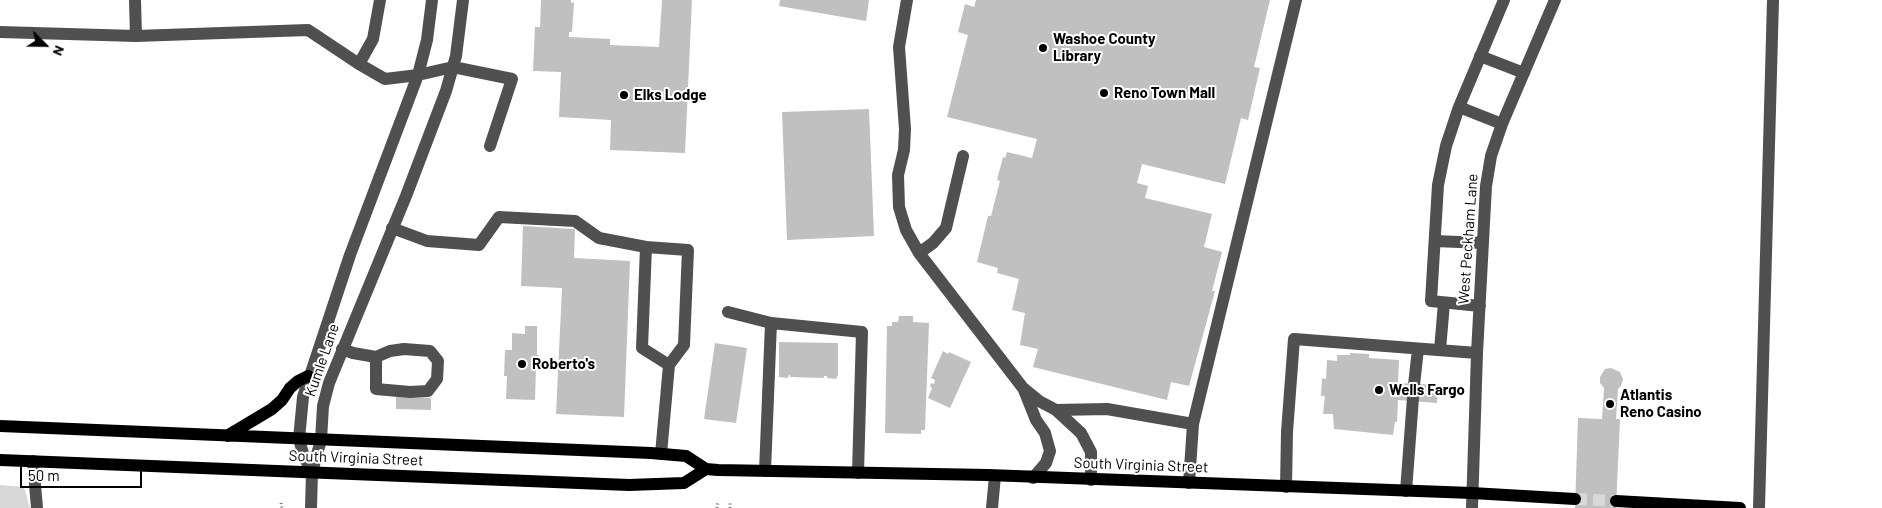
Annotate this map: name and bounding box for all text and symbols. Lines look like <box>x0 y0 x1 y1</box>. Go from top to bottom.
north arrow <box>20 20 70 70</box>
place label: Washoe County Library <box>1053 30 1156 65</box>
marker: Washoe County Library <box>1037 42 1049 54</box>
text: N <box>50 43 69 59</box>
place label: Reno Town Mall <box>1114 84 1215 102</box>
place label: Elks Lodge <box>634 86 707 104</box>
marker: Reno Town Mall <box>1098 87 1110 99</box>
marker: Elks Lodge <box>618 89 630 101</box>
street label: West Peckham Lane <box>1454 173 1482 305</box>
street label: Kumle Lane <box>301 321 343 399</box>
place label: Roberto's <box>532 355 595 373</box>
marker: Roberto's <box>516 358 528 370</box>
place label: Wells Fargo <box>1389 381 1465 399</box>
marker: Wells Fargo <box>1373 384 1385 396</box>
place label: Atlantis Reno Casino <box>1620 386 1702 421</box>
marker: Atlantis Reno Casino <box>1604 398 1616 410</box>
street label: South Virginia Street <box>288 447 424 469</box>
street label: South Virginia Street <box>1073 454 1209 476</box>
scale bar <box>22 456 145 488</box>
text: 50 m <box>28 466 60 484</box>

